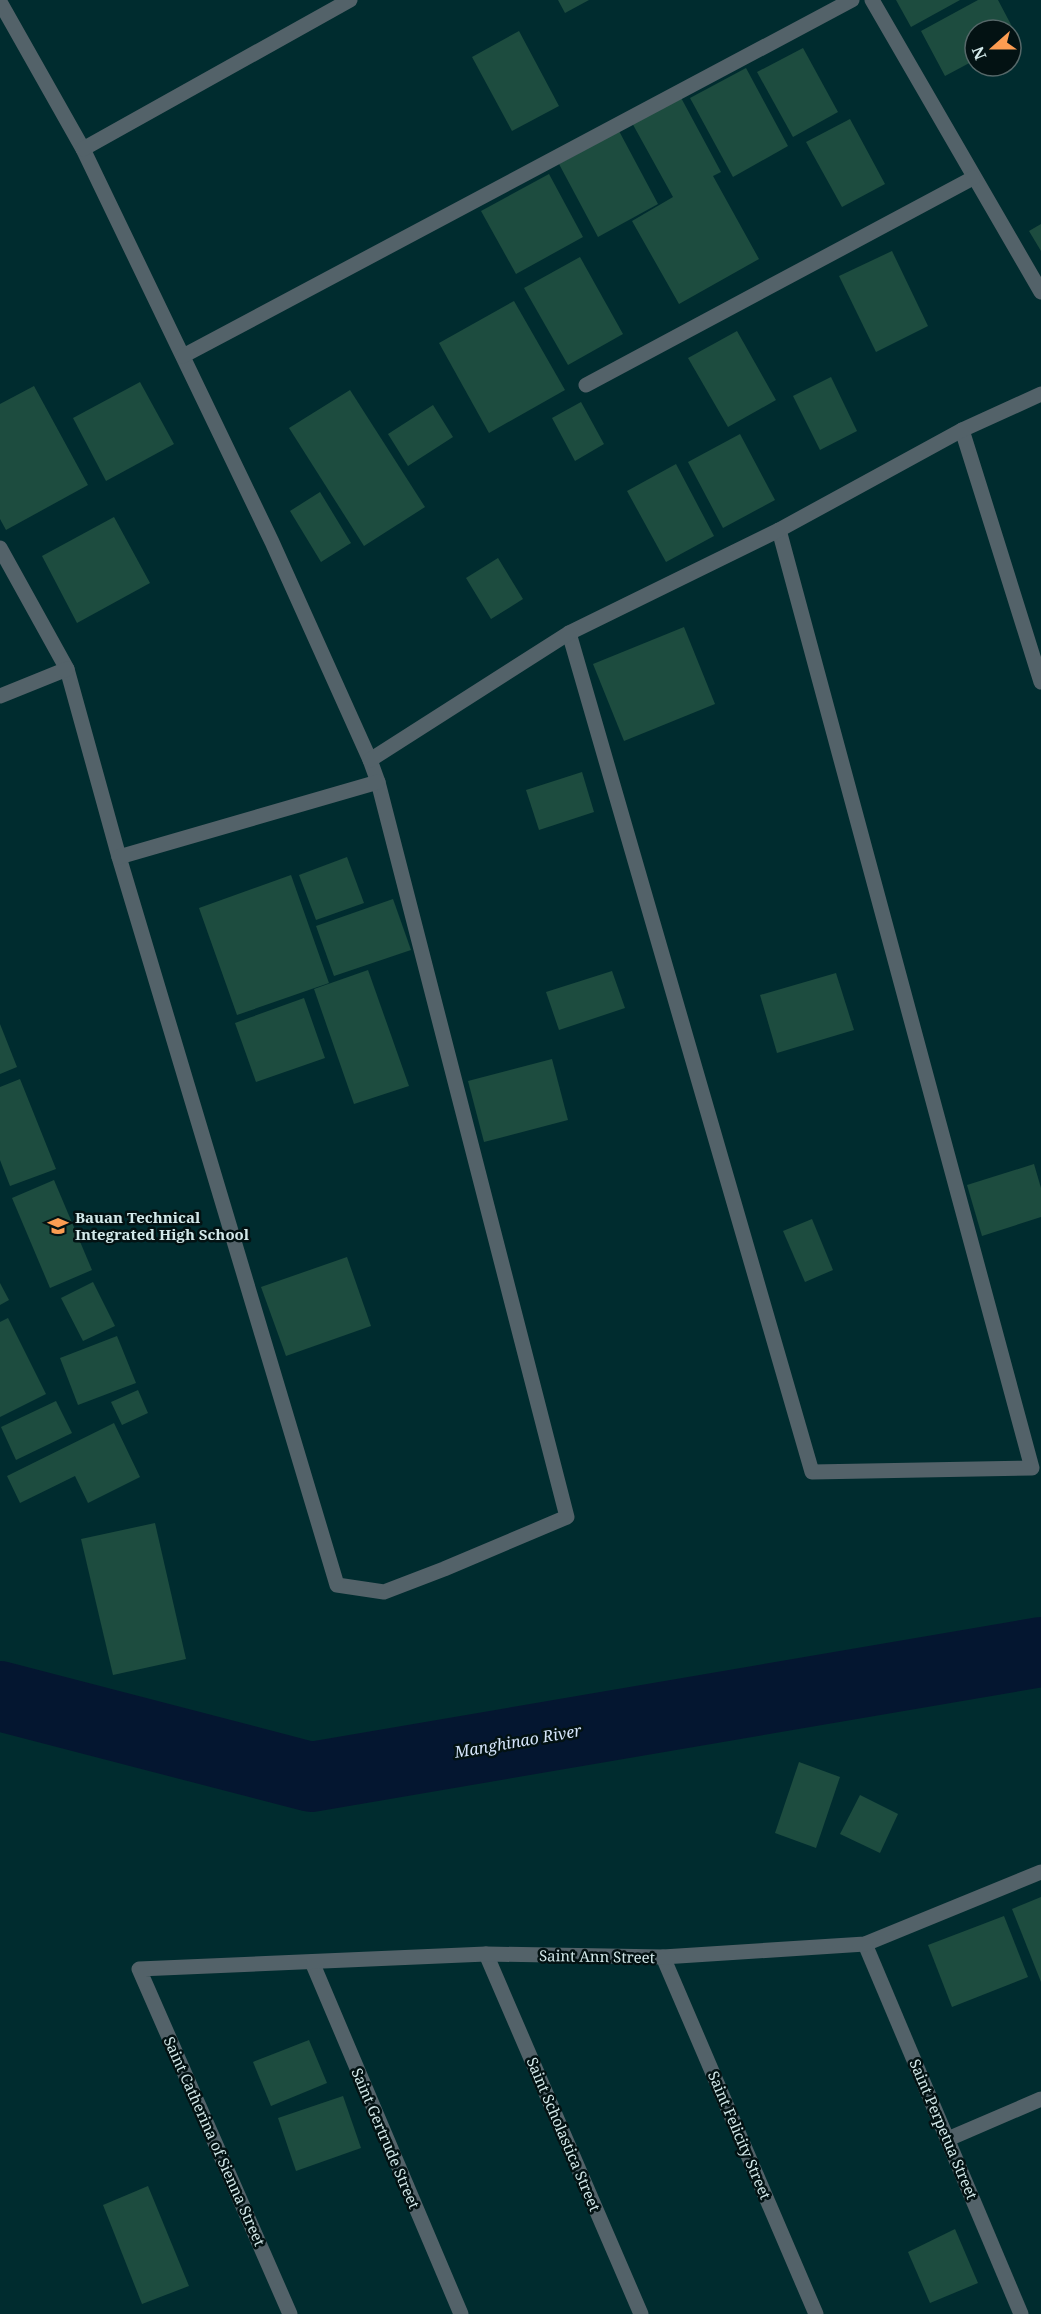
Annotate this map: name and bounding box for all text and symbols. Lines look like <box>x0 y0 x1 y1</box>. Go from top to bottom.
north arrow <box>963 18 1023 78</box>
text: N <box>966 43 992 63</box>
place label: Bauan Technical Integrated High School <box>75 1207 250 1244</box>
school or university icon: Bauan Technical Integrated High School <box>46 1214 70 1238</box>
water label: Manghinao River <box>452 1719 584 1763</box>
street label: Saint Ann Street <box>539 1945 655 1967</box>
street label: Saint Catherina of Sienna Street <box>160 2033 270 2249</box>
street label: Saint Scholastica Street <box>522 2054 606 2214</box>
street label: Saint Perpetua Street <box>905 2056 983 2202</box>
street label: Saint Gertrude Street <box>347 2065 425 2211</box>
street label: Saint Felicity Street <box>704 2068 776 2202</box>

